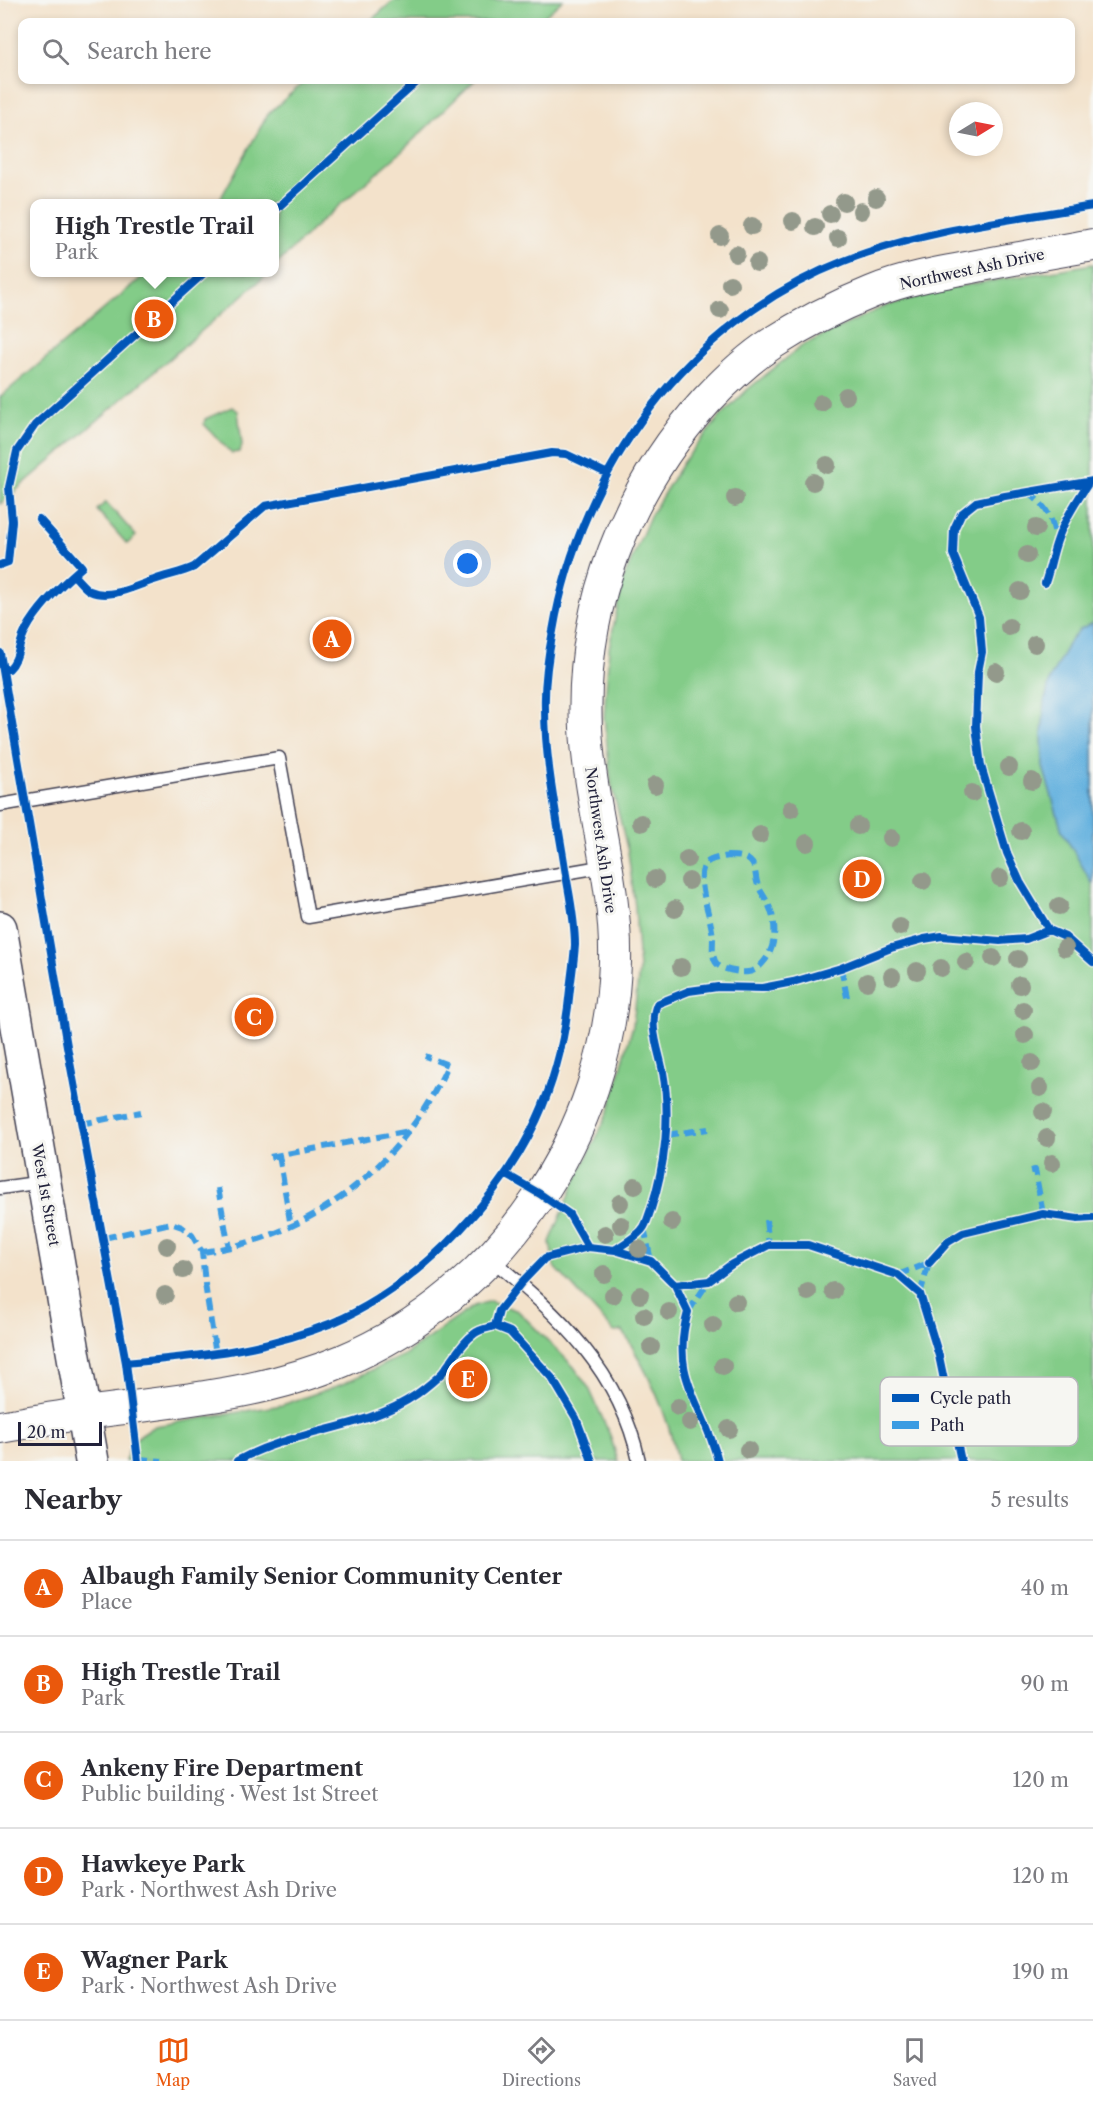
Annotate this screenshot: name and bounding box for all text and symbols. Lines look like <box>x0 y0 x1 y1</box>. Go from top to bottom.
search box <box>18 18 1075 84</box>
icon: search <box>39 35 72 68</box>
text: Search here <box>87 38 212 65</box>
north arrow <box>949 102 1003 156</box>
popup <box>30 199 279 277</box>
text: High Trestle Trail <box>55 213 254 240</box>
text: Park <box>55 240 98 264</box>
street label: Northwest Ash Drive <box>898 244 1046 294</box>
pin: B <box>134 296 174 342</box>
your location <box>453 549 482 578</box>
pin: A <box>312 616 352 662</box>
street label: Northwest Ash Drive <box>581 766 621 914</box>
pin: D <box>842 856 882 902</box>
pin: C <box>234 994 274 1040</box>
street label: West 1st Street <box>27 1141 64 1248</box>
pin: E <box>448 1356 488 1402</box>
legend <box>880 1377 1078 1446</box>
text: Cycle path <box>930 1388 1011 1408</box>
text: Path <box>930 1415 964 1435</box>
scale bar <box>18 1419 102 1446</box>
text: 20 m <box>27 1422 66 1442</box>
text: Nearby <box>24 1484 122 1516</box>
text: 5 results <box>991 1488 1069 1512</box>
text: Albaugh Family Senior Community Center <box>81 1563 562 1590</box>
text: A <box>36 1576 51 1600</box>
text: 40 m <box>1021 1576 1069 1600</box>
text: Place <box>81 1590 132 1614</box>
text: High Trestle Trail <box>81 1659 281 1686</box>
text: B <box>36 1672 51 1696</box>
text: 90 m <box>1021 1672 1069 1696</box>
text: Park <box>81 1686 124 1710</box>
text: Ankeny Fire Department <box>81 1755 363 1782</box>
text: C <box>35 1768 52 1792</box>
text: 120 m <box>1012 1768 1069 1792</box>
text: Public building · West 1st Street <box>81 1782 378 1806</box>
text: Hawkeye Park <box>81 1851 245 1878</box>
text: D <box>35 1864 52 1888</box>
text: 120 m <box>1012 1864 1069 1888</box>
text: Park · Northwest Ash Drive <box>81 1878 337 1902</box>
text: Wagner Park <box>81 1947 228 1974</box>
text: E <box>36 1960 51 1984</box>
text: 190 m <box>1012 1960 1069 1984</box>
text: Park · Northwest Ash Drive <box>81 1974 337 1998</box>
tab: Map <box>156 2034 190 2090</box>
tab: Directions <box>502 2034 581 2090</box>
tab: Saved <box>893 2034 937 2090</box>

